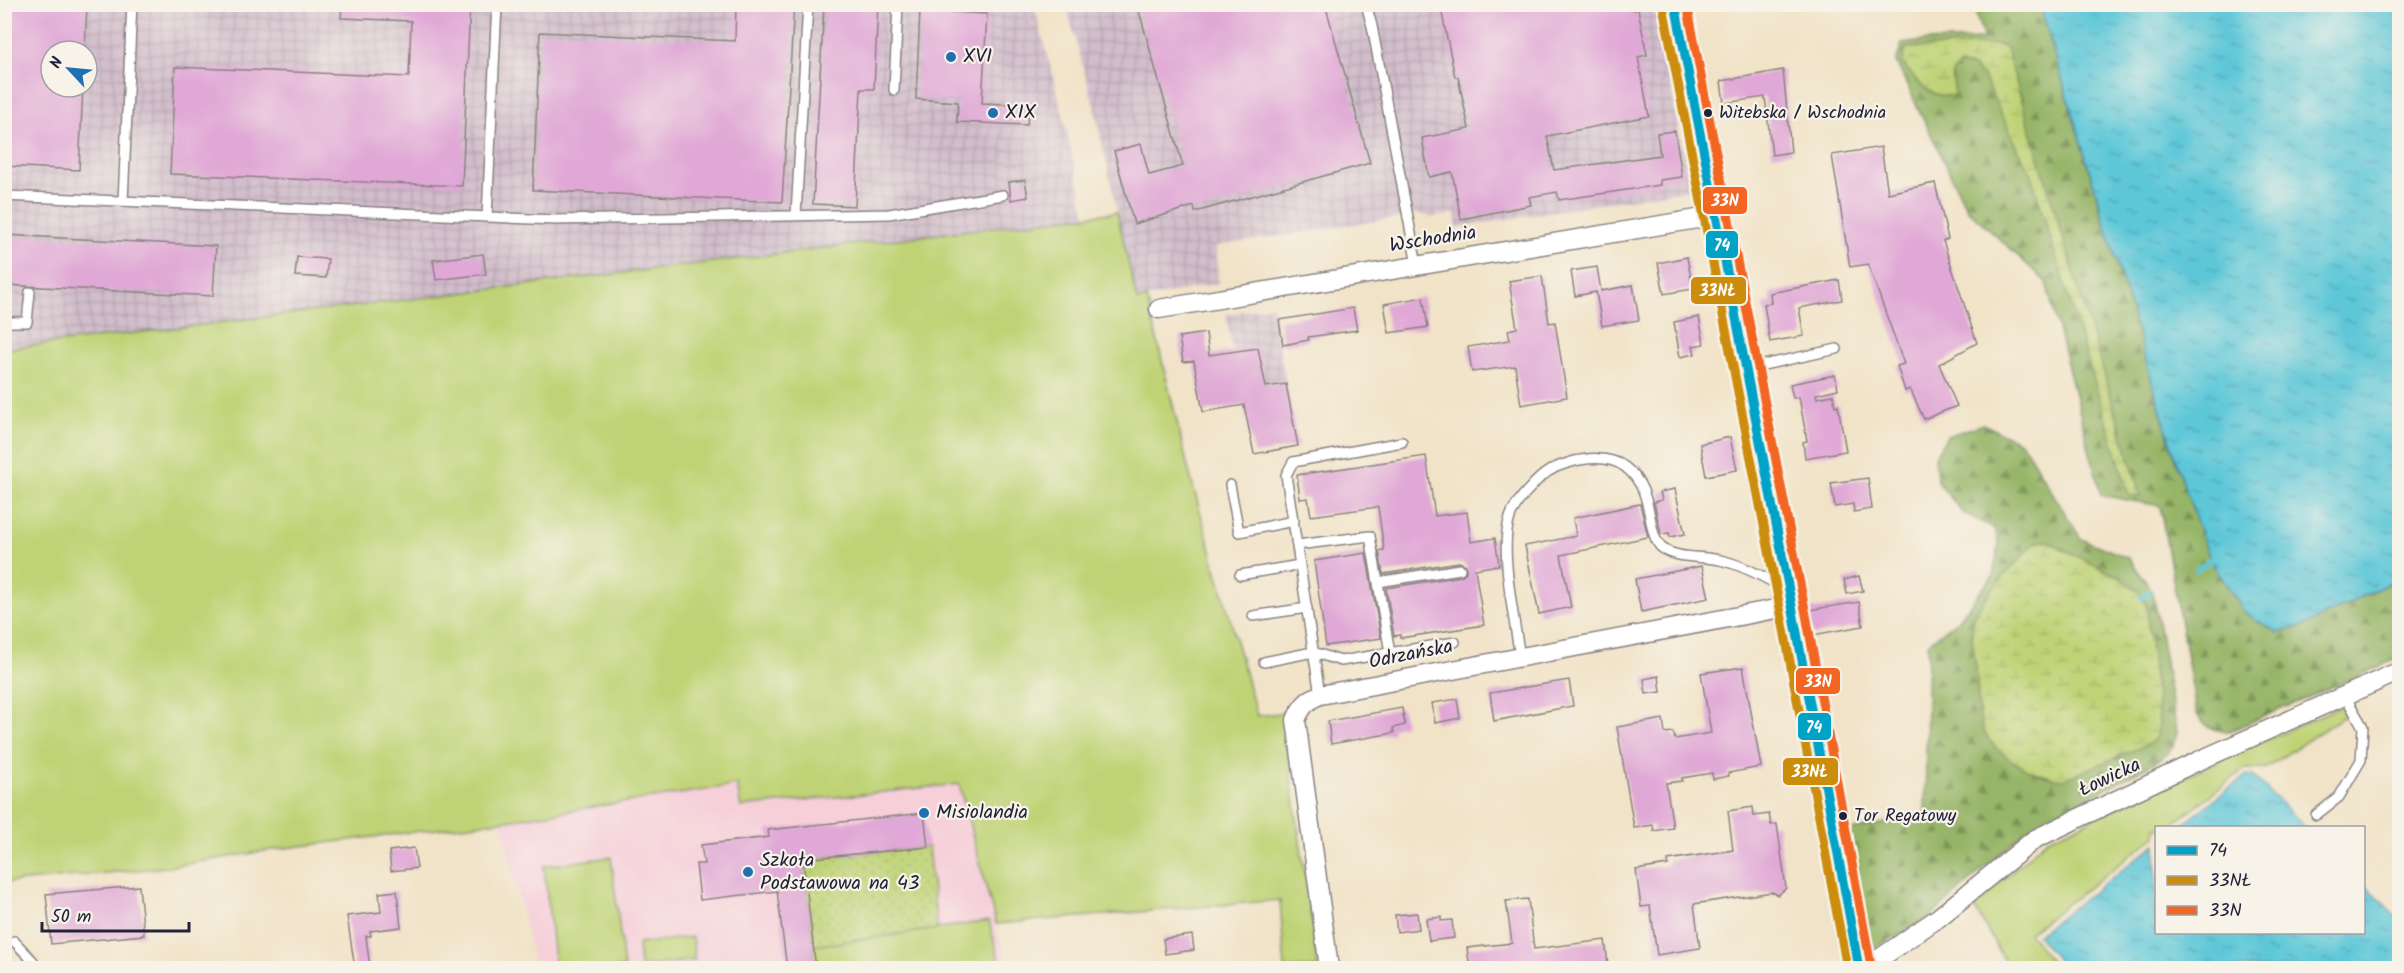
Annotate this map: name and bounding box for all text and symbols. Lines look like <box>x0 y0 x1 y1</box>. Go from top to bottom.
north arrow <box>39 39 99 99</box>
place label: XVI <box>963 41 992 73</box>
marker: XVI <box>944 50 958 64</box>
text: N <box>43 53 70 73</box>
place label: XIX <box>1005 97 1037 129</box>
place label: Witebska / Wschodnia <box>1719 99 1886 128</box>
marker: XIX <box>986 106 1000 120</box>
marker: Witebska / Wschodnia <box>1702 107 1714 119</box>
line badge: 33N <box>1702 186 1748 215</box>
text: 33N <box>1710 189 1739 214</box>
street label: Wschodnia <box>1387 217 1479 263</box>
line badge: 74 <box>1705 230 1739 259</box>
text: 74 <box>1714 234 1730 259</box>
line badge: 33NŁ <box>1690 276 1747 305</box>
text: 33NŁ <box>1699 279 1736 304</box>
street label: Odrzańska <box>1366 631 1456 679</box>
line badge: 33N <box>1795 667 1841 695</box>
text: 33N <box>1803 670 1832 695</box>
line badge: 74 <box>1797 712 1832 741</box>
text: 74 <box>1806 716 1822 741</box>
street label: Łowicka <box>2074 750 2146 806</box>
line badge: 33NŁ <box>1782 757 1839 786</box>
text: 33NŁ <box>1791 760 1828 785</box>
place label: Misiolandia <box>936 797 1028 829</box>
place label: Tor Regatowy <box>1854 802 1957 831</box>
marker: Misiolandia <box>917 806 931 820</box>
marker: Tor Regatowy <box>1837 810 1849 822</box>
legend <box>2155 826 2365 934</box>
text: 74 <box>2209 837 2227 866</box>
place label: Szkoła Podstawowa na 43 <box>760 845 919 900</box>
marker: Szkoła Podstawowa na 43 <box>741 865 755 879</box>
text: 33NŁ <box>2209 867 2251 896</box>
scale bar <box>42 895 189 933</box>
text: 33N <box>2209 897 2242 926</box>
text: 50 m <box>51 903 91 932</box>

